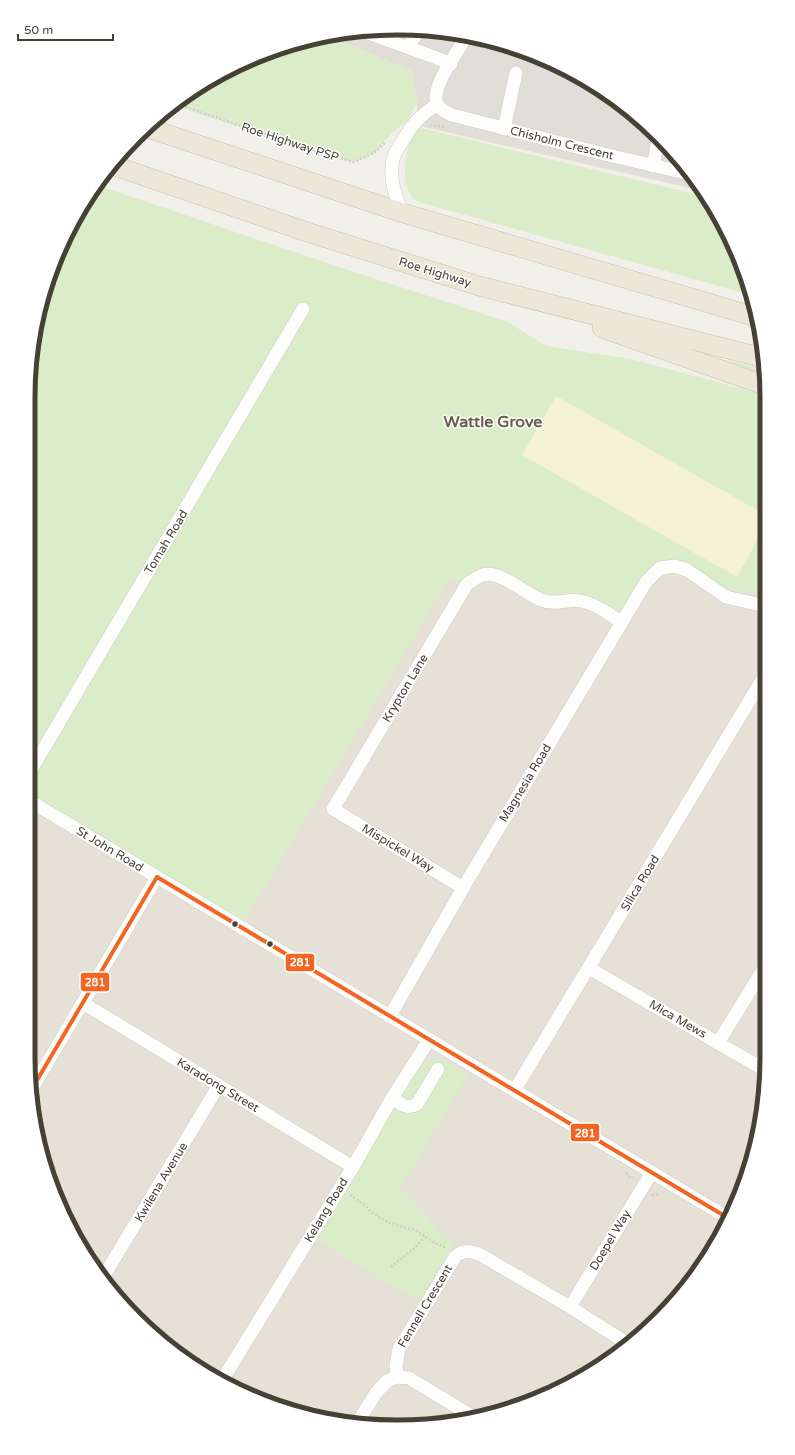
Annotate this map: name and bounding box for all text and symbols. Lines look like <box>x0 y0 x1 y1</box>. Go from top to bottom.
scale bar <box>18 16 113 42</box>
text: 50 m <box>24 23 53 37</box>
street label: Roe Highway PSP <box>240 120 340 164</box>
street label: Chisholm Crescent <box>509 123 616 163</box>
street label: Roe Highway <box>397 254 473 290</box>
district label: Wattle Grove <box>444 412 542 432</box>
street label: Tomah Road <box>141 507 191 577</box>
street label: Krypton Lane <box>379 651 431 724</box>
street label: Magnesia Road <box>496 741 554 825</box>
street label: Mispickel Way <box>360 821 437 875</box>
street label: St John Road <box>74 824 146 874</box>
street label: Silica Road <box>618 853 662 913</box>
unlabelled marker <box>230 919 240 929</box>
unlabelled marker <box>265 939 275 949</box>
line badge: 281 <box>285 953 315 972</box>
text: 281 <box>290 956 310 969</box>
line badge: 281 <box>80 972 110 992</box>
text: 281 <box>85 976 105 989</box>
street label: Mica Mews <box>647 997 709 1041</box>
street label: Karadong Street <box>174 1055 262 1115</box>
line badge: 281 <box>570 1123 600 1142</box>
text: 281 <box>575 1127 595 1140</box>
street label: Kwilena Avenue <box>132 1139 190 1224</box>
street label: Kelang Road <box>301 1175 351 1245</box>
street label: Doepel Way <box>586 1207 634 1273</box>
street label: Fennell Crescent <box>395 1262 455 1350</box>

